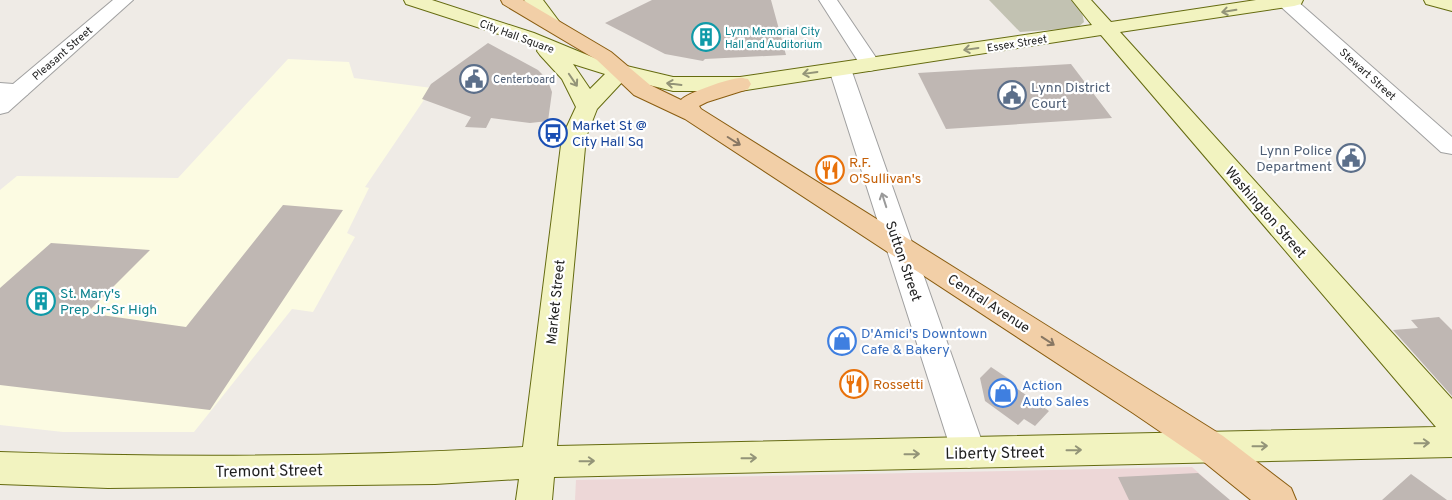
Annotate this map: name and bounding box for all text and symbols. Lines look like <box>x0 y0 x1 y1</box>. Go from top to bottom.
one-way arrow <box>1221 6 1237 16</box>
street label: City Hall Square <box>477 17 556 57</box>
building icon: Lynn Memorial City Hall and Auditorium <box>691 22 721 52</box>
street label: Pleasant Street <box>30 24 96 84</box>
place label: Lynn Memorial City Hall and Auditorium <box>725 25 822 52</box>
street label: Essex Street <box>986 32 1048 56</box>
one-way arrow <box>963 45 979 55</box>
street label: Stewart Street <box>1336 46 1399 104</box>
public building icon: Centerboard <box>459 64 489 94</box>
one-way arrow <box>802 69 818 79</box>
place label: Centerboard <box>493 73 555 87</box>
one-way arrow <box>568 73 578 87</box>
one-way arrow <box>666 79 682 89</box>
public building icon: Lynn District Court <box>997 80 1027 110</box>
place label: Lynn District Court <box>1031 80 1110 113</box>
bus stop icon: Market St @ City Hall Sq <box>538 118 568 148</box>
place label: Market St @ City Hall Sq <box>572 118 647 151</box>
one-way arrow <box>726 136 740 146</box>
place label: Lynn Police Department <box>1256 143 1332 176</box>
public building icon: Lynn Police Department <box>1336 143 1366 173</box>
restaurant icon: R.F. O'Sullivan's <box>815 155 845 185</box>
place label: R.F. O'Sullivan's <box>849 155 921 188</box>
street label: Washington Street <box>1221 164 1309 262</box>
one-way arrow <box>878 192 888 208</box>
street label: Sutton Street <box>881 219 924 304</box>
street label: Market Street <box>544 259 569 345</box>
street label: Central Avenue <box>944 271 1033 337</box>
building icon: St. Mary's Prep Jr-Sr High <box>26 286 56 316</box>
place label: St. Mary's Prep Jr-Sr High <box>60 286 157 319</box>
shop icon: D'Amici's Downtown Cafe & Bakery <box>827 326 857 356</box>
place label: D'Amici's Downtown Cafe & Bakery <box>861 326 987 359</box>
one-way arrow <box>1041 336 1055 346</box>
restaurant icon: Rossetti <box>839 369 869 399</box>
place label: Rossetti <box>873 377 924 394</box>
shop icon: Action Auto Sales <box>988 378 1018 408</box>
place label: Action Auto Sales <box>1022 378 1089 411</box>
one-way arrow <box>1414 438 1430 448</box>
one-way arrow <box>1251 441 1267 451</box>
street label: Liberty Street <box>945 443 1045 465</box>
one-way arrow <box>1066 446 1082 455</box>
one-way arrow <box>904 449 920 459</box>
one-way arrow <box>741 453 757 463</box>
one-way arrow <box>579 457 595 466</box>
street label: Tremont Street <box>215 461 323 483</box>

